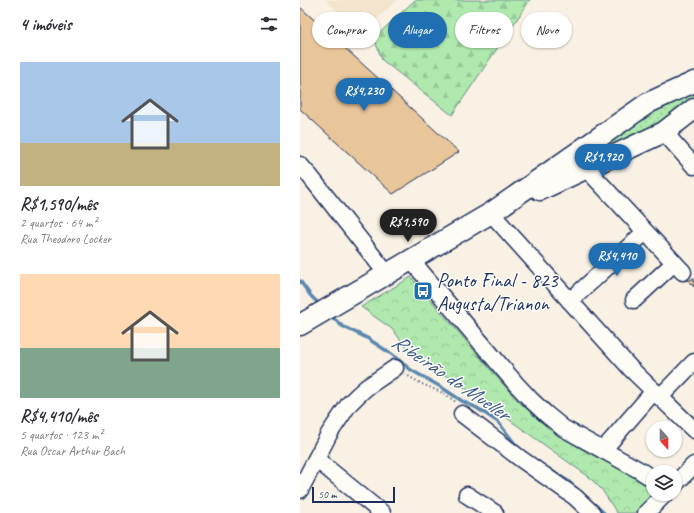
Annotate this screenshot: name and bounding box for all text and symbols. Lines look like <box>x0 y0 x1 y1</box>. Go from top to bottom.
chip: Comprar <box>312 12 380 48</box>
chip: Alugar <box>388 12 447 48</box>
chip: Filtros <box>455 12 513 48</box>
chip: Novo <box>521 12 572 48</box>
icon: filters <box>258 13 280 35</box>
text: 4 imóveis <box>20 14 71 35</box>
pin: R$4,230 <box>327 78 401 112</box>
text: R$4,230 <box>345 83 383 99</box>
icon: home <box>114 88 186 160</box>
pin: R$1,920 <box>566 144 640 178</box>
text: R$1,920 <box>584 149 622 165</box>
text: R$1,590/mês <box>20 194 97 215</box>
pin: R$1,590 <box>371 209 445 243</box>
text: R$1,590 <box>389 214 427 230</box>
text: 2 quartos · 64 m² <box>20 215 97 231</box>
text: Rua Theodoro Locker <box>20 231 111 247</box>
pin: R$4,410 <box>580 243 654 277</box>
text: R$4,410 <box>598 248 636 264</box>
place label: Ponto Final - 823 Augusta/Trianon <box>437 268 560 316</box>
bus stop icon: Ponto Final - 823 Augusta/Trianon <box>412 280 434 302</box>
icon: home <box>114 300 186 372</box>
water label: Ribeirão do Mueller <box>387 328 518 428</box>
text: R$4,410/mês <box>20 406 98 427</box>
north arrow <box>646 421 682 457</box>
map controls <box>646 421 682 501</box>
text: 5 quartos · 123 m² <box>20 427 103 443</box>
text: Rua Oscar Arthur Bach <box>20 443 125 459</box>
button: layers <box>646 465 682 501</box>
scale bar <box>312 485 395 504</box>
text: 50 m <box>318 487 337 501</box>

